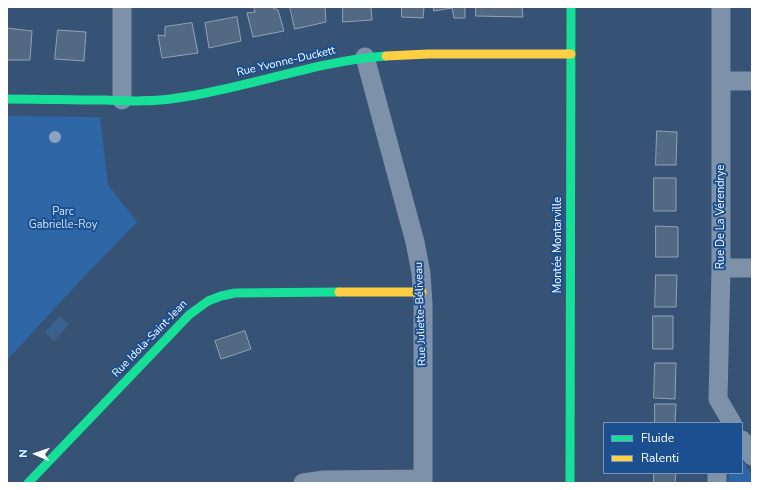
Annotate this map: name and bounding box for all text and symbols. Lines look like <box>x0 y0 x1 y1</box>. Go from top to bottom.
street label: Rue Yvonne-Duckett <box>235 44 337 80</box>
street label: Rue De La Vérendrye <box>714 165 728 269</box>
street label: Montée Montarville <box>551 197 565 293</box>
park label: Parc Gabrielle-Roy <box>29 205 97 231</box>
street label: Rue Juliette-Béliveau <box>413 262 429 366</box>
street label: Rue Idola-Saint-Jean <box>110 298 190 380</box>
legend <box>603 422 743 474</box>
text: Fluide <box>641 430 674 446</box>
north arrow <box>16 434 56 474</box>
text: N <box>16 449 31 458</box>
text: Ralenti <box>641 450 679 466</box>

